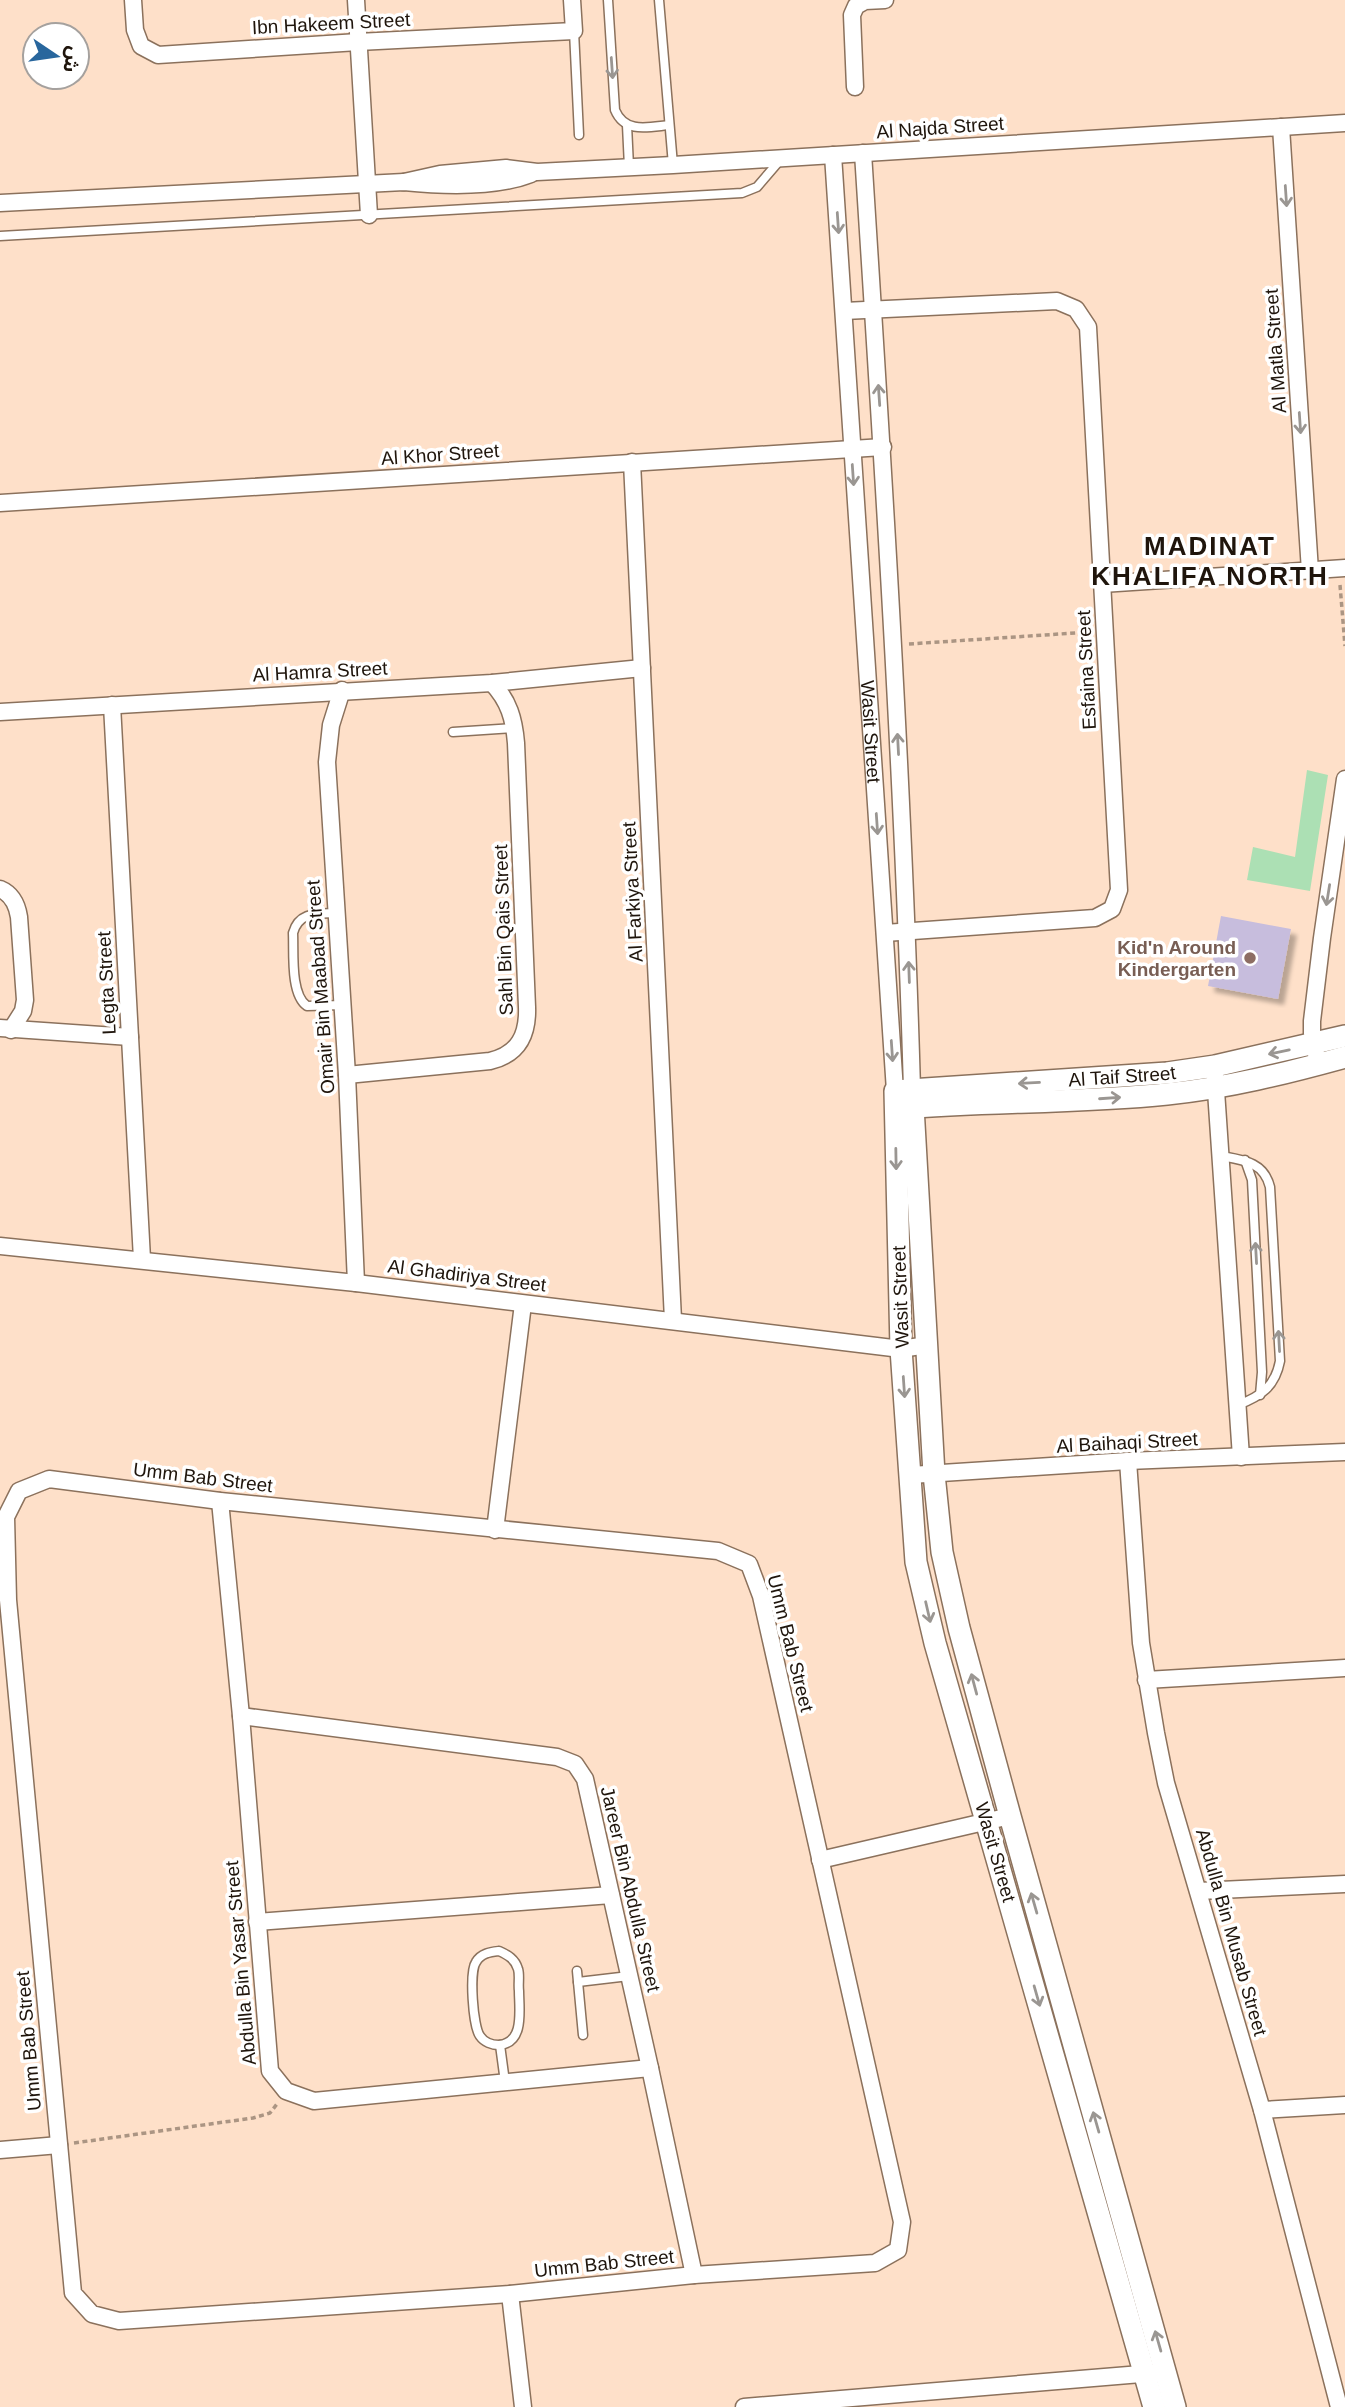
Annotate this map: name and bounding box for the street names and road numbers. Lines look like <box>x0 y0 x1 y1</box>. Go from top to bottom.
street label: Ibn Hakeem Street <box>251 9 411 38</box>
street label: Al Najda Street <box>876 113 1005 142</box>
street label: Al Matla Street <box>1261 287 1290 414</box>
street label: Al Khor Street <box>380 440 500 469</box>
street label: Esfaina Street <box>1073 609 1100 730</box>
street label: Al Hamra Street <box>252 657 389 686</box>
street label: Wasit Street <box>857 680 885 784</box>
street label: Al Farkiya Street <box>618 821 647 963</box>
street label: Sahl Bin Qais Street <box>490 843 517 1016</box>
street label: Omair Bin Maabad Street <box>302 879 338 1095</box>
street label: Legta Street <box>93 930 120 1035</box>
street label: Al Taif Street <box>1068 1062 1178 1091</box>
street label: Wasit Street <box>888 1245 913 1349</box>
street label: Al Ghadiriya Street <box>387 1255 548 1296</box>
street label: Al Baihaqi Street <box>1056 1428 1199 1457</box>
street label: Umm Bab Street <box>132 1459 275 1497</box>
street label: Umm Bab Street <box>763 1572 818 1714</box>
street label: Jareer Bin Abdulla Street <box>597 1784 665 1995</box>
street label: Wasit Street <box>971 1800 1020 1905</box>
street label: Abdulla Bin Musab Street <box>1192 1826 1271 2039</box>
street label: Abdulla Bin Yasar Street <box>221 1859 260 2066</box>
street label: Umm Bab Street <box>12 1969 45 2112</box>
street label: Umm Bab Street <box>533 2246 676 2281</box>

